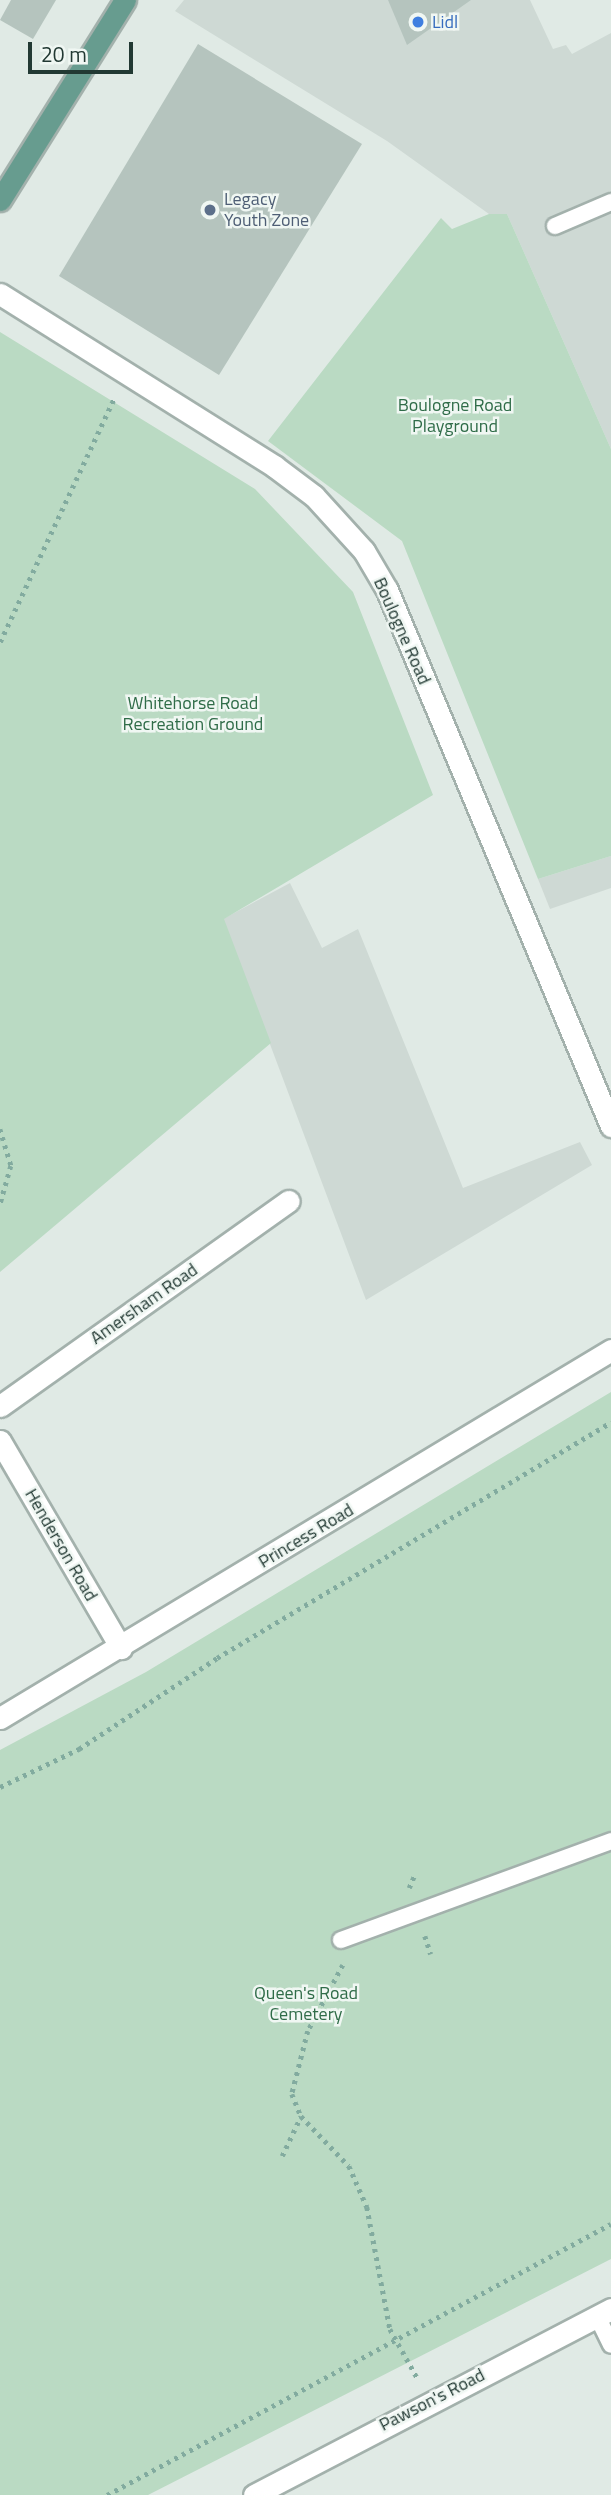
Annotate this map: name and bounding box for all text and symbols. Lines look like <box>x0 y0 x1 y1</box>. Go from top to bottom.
place label: Lidl <box>432 11 458 33</box>
marker: Lidl <box>410 14 426 30</box>
scale bar <box>32 28 136 72</box>
text: 20 m <box>41 38 87 70</box>
place label: Legacy Youth Zone <box>224 189 309 232</box>
marker: Legacy Youth Zone <box>202 202 218 218</box>
park label: Boulogne Road Playground <box>398 395 512 438</box>
street label: Boulogne Road <box>369 574 435 688</box>
park label: Whitehorse Road Recreation Ground <box>123 693 263 736</box>
street label: Amersham Road <box>86 1259 202 1349</box>
street label: Henderson Road <box>20 1485 102 1605</box>
street label: Princess Road <box>255 1499 357 1573</box>
park label: Queen's Road Cemetery <box>254 1983 358 2025</box>
street label: Pawson's Road <box>376 2364 488 2436</box>

